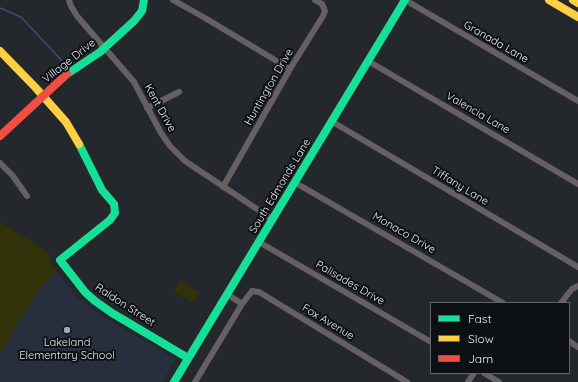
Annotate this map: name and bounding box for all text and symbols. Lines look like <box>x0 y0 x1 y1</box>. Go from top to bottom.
street label: Granada Lane <box>461 18 531 66</box>
street label: Village Drive <box>40 36 98 86</box>
street label: Huntington Drive <box>242 46 296 128</box>
street label: Kent Drive <box>141 82 179 134</box>
street label: Valencia Lane <box>444 89 512 137</box>
street label: South Edmonds Lane <box>247 136 313 236</box>
street label: Tiffany Lane <box>429 164 491 208</box>
street label: Monaco Drive <box>370 210 438 256</box>
street label: Palisades Drive <box>313 258 387 308</box>
street label: Raldon Street <box>92 281 158 329</box>
street label: Fox Avenue <box>300 301 356 343</box>
legend <box>430 302 570 374</box>
text: Fast <box>468 311 492 326</box>
marker: Lakeland Elementary School <box>62 325 72 335</box>
text: Slow <box>468 331 494 346</box>
place label: Lakeland Elementary School <box>19 336 115 362</box>
text: Jam <box>468 351 493 366</box>

